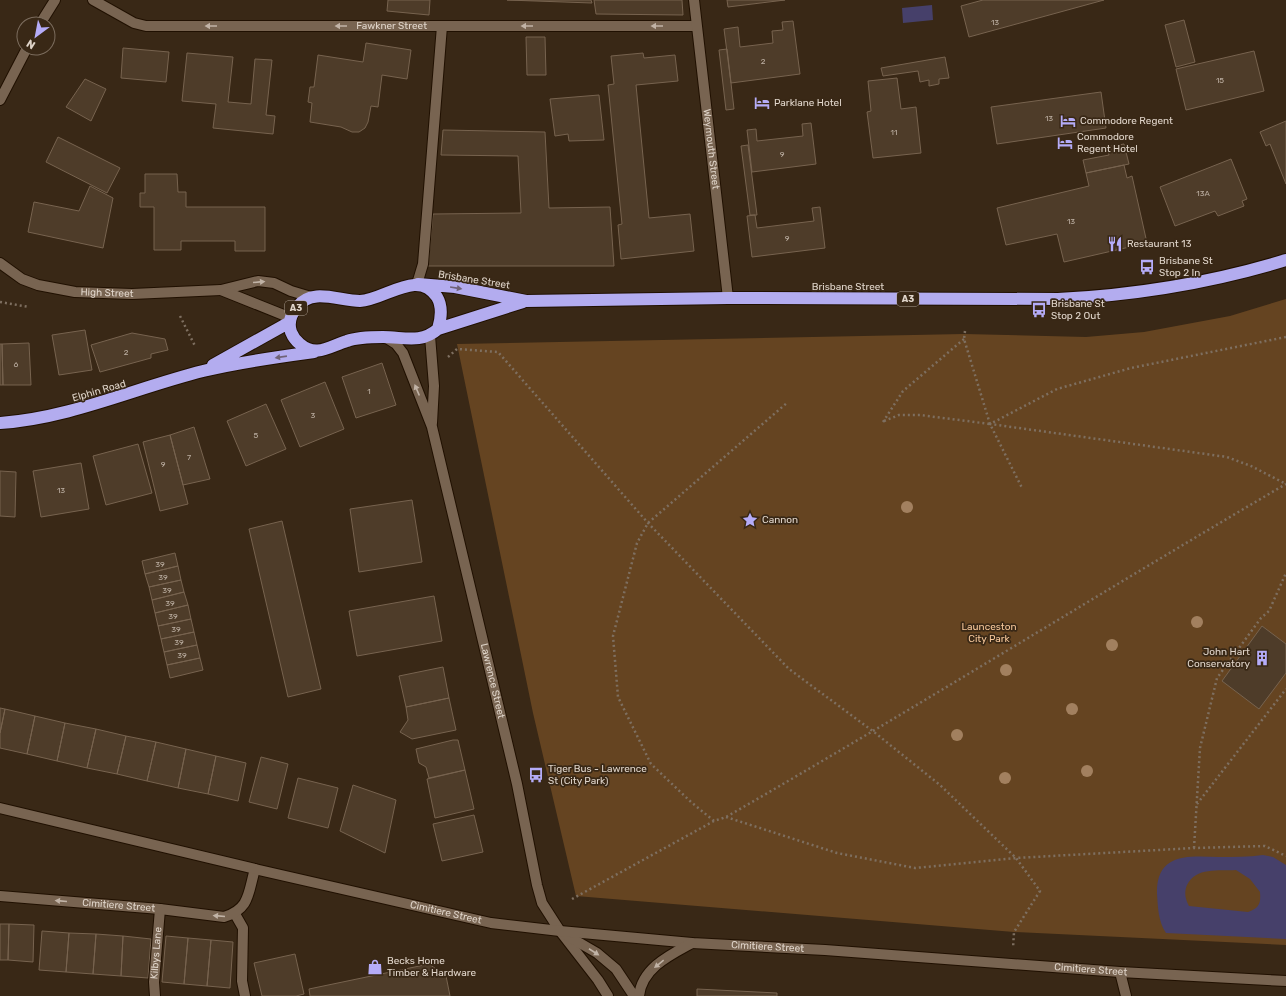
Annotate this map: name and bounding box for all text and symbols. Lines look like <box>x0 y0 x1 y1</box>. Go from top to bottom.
north arrow <box>16 16 56 56</box>
house number: 13 <box>991 18 999 27</box>
street label: Fawkner Street <box>356 20 427 32</box>
one-way arrow <box>204 23 217 29</box>
one-way arrow <box>334 23 347 29</box>
one-way arrow <box>520 23 533 29</box>
one-way arrow <box>650 23 663 29</box>
text: N <box>24 36 38 52</box>
house number: 2 <box>761 57 766 66</box>
house number: 15 <box>1216 76 1224 85</box>
hotel icon: Parklane Hotel <box>753 94 771 112</box>
place label: Parklane Hotel <box>774 97 842 109</box>
street label: Weymouth Street <box>700 108 722 190</box>
hotel icon: Commodore Regent <box>1059 112 1077 130</box>
house number: 13 <box>1045 114 1053 123</box>
place label: Commodore Regent <box>1080 115 1173 127</box>
house number: 11 <box>891 128 897 137</box>
place label: Commodore Regent Hotel <box>1077 131 1138 155</box>
hotel icon: Commodore Regent Hotel <box>1056 134 1074 152</box>
house number: 9 <box>780 150 785 159</box>
house number: 13A <box>1196 189 1210 198</box>
house number: 13 <box>1067 217 1075 226</box>
house number: 9 <box>785 234 790 243</box>
restaurant icon: Restaurant 13 <box>1106 235 1124 253</box>
place label: Restaurant 13 <box>1127 238 1192 250</box>
place label: Brisbane St Stop 2 In <box>1159 255 1213 279</box>
bus stop icon: Brisbane St Stop 2 In <box>1138 258 1156 276</box>
street label: Brisbane Street <box>437 268 511 292</box>
one-way arrow <box>253 279 265 285</box>
street label: Brisbane Street <box>812 281 884 293</box>
one-way arrow <box>450 285 462 291</box>
street label: High Street <box>80 286 134 300</box>
road number: A3 <box>897 292 919 306</box>
place label: Brisbane St Stop 2 Out <box>1051 298 1105 322</box>
road number: A3 <box>285 301 307 315</box>
bus stop icon: Brisbane St Stop 2 Out <box>1030 301 1048 319</box>
house number: 2 <box>124 348 129 357</box>
one-way arrow <box>275 354 287 360</box>
house number: 6 <box>14 360 19 369</box>
street label: Elphin Road <box>71 378 127 404</box>
one-way arrow <box>414 385 420 396</box>
house number: 1 <box>367 387 371 396</box>
house number: 3 <box>311 411 316 420</box>
house number: 5 <box>254 431 259 440</box>
house number: 7 <box>187 453 191 462</box>
house number: 9 <box>161 460 166 469</box>
house number: 13 <box>57 486 65 495</box>
place icon: Cannon <box>741 511 759 529</box>
place label: Cannon <box>762 514 798 526</box>
house number: 39 <box>155 560 165 569</box>
house number: 39 <box>158 573 168 582</box>
house number: 39 <box>162 586 172 595</box>
house number: 39 <box>165 599 175 608</box>
house number: 39 <box>168 612 178 621</box>
park label: Launceston City Park <box>961 621 1017 645</box>
house number: 39 <box>171 625 181 634</box>
house number: 39 <box>174 638 184 647</box>
street label: Lawrence Street <box>478 642 507 720</box>
place label: John Hart Conservatory <box>1187 646 1250 670</box>
building icon: John Hart Conservatory <box>1253 649 1271 667</box>
house number: 39 <box>177 651 187 660</box>
place label: Tiger Bus - Lawrence St (City Park) <box>548 763 647 787</box>
bus stop icon: Tiger Bus - Lawrence St (City Park) <box>527 766 545 784</box>
street label: Cimitiere Street <box>82 897 156 915</box>
one-way arrow <box>55 898 67 905</box>
street label: Cimitiere Street <box>409 899 483 927</box>
one-way arrow <box>213 912 225 919</box>
street label: Kilbys Lane <box>148 926 165 980</box>
street label: Cimitiere Street <box>731 939 804 955</box>
one-way arrow <box>588 948 600 955</box>
place label: Becks Home Timber & Hardware <box>387 955 476 979</box>
shop icon: Becks Home Timber & Hardware <box>366 958 384 976</box>
one-way arrow <box>654 959 665 968</box>
street label: Cimitiere Street <box>1054 961 1128 978</box>

